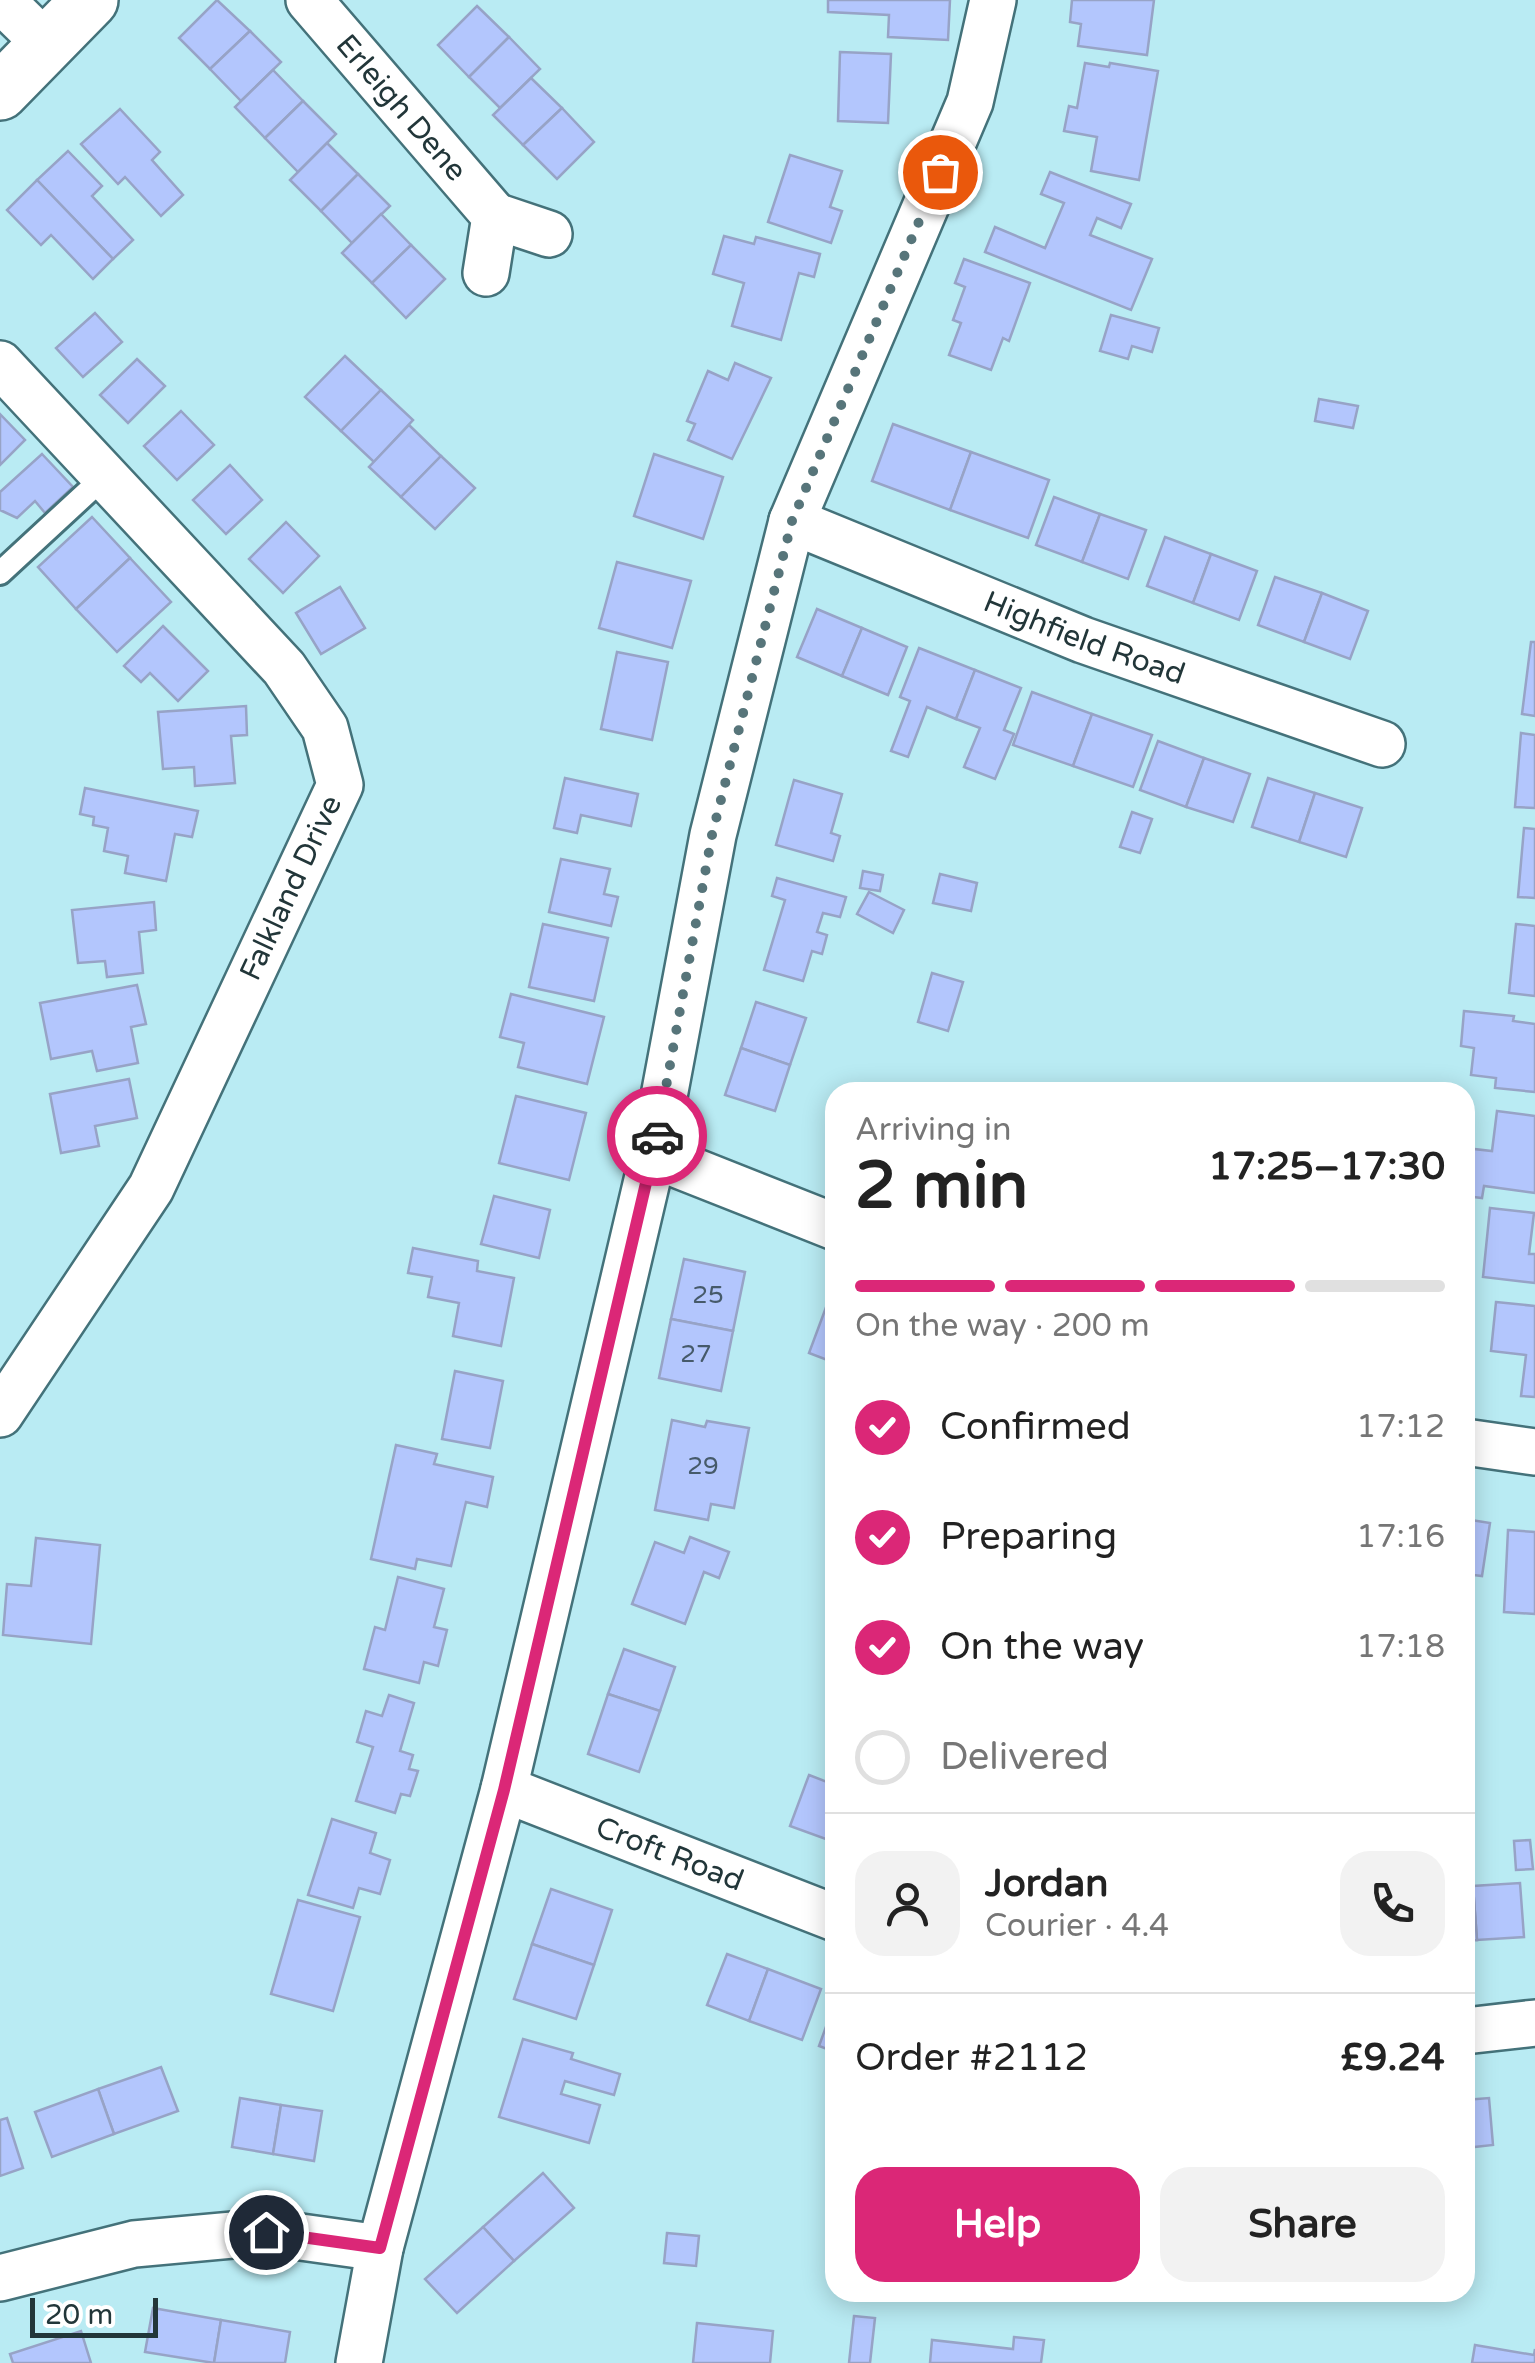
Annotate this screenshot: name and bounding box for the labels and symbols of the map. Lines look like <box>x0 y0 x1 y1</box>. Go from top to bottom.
street label: Erleigh Dene <box>328 27 475 188</box>
pin <box>898 130 983 215</box>
street label: Highfield Road <box>978 583 1190 693</box>
street label: Falkland Drive <box>232 790 350 986</box>
courier <box>607 1086 707 1186</box>
house number: 25 <box>692 1280 724 1310</box>
house number: 27 <box>680 1339 712 1369</box>
house number: 29 <box>687 1451 719 1481</box>
street label: Croft Road <box>591 1808 749 1899</box>
pin <box>224 2190 309 2275</box>
scale bar <box>30 2293 158 2338</box>

